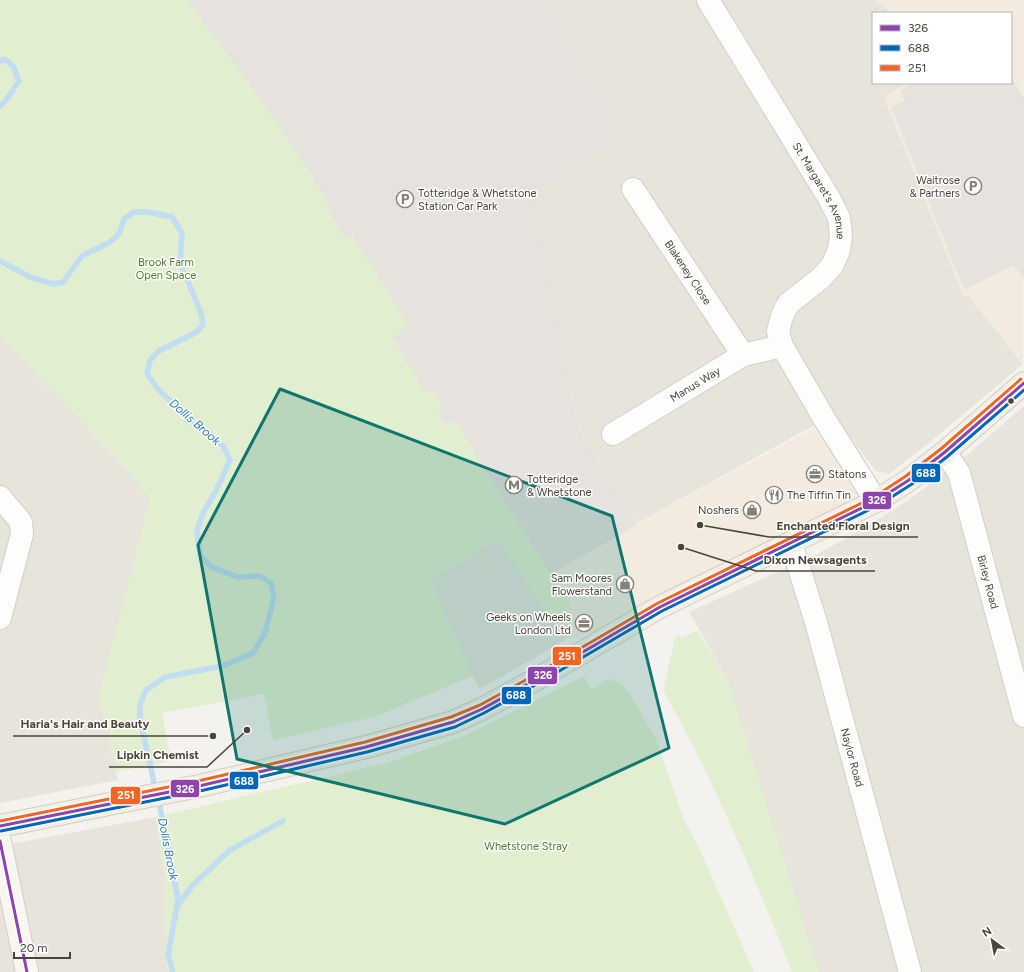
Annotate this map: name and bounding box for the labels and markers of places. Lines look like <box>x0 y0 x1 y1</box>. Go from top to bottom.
place label: Waitrose & Partners <box>909 174 960 200</box>
parking icon: Waitrose & Partners <box>963 176 983 196</box>
place label: Totteridge & Whetstone Station Car Park <box>418 187 536 213</box>
parking icon: Totteridge & Whetstone Station Car Park <box>395 189 415 209</box>
unlabelled marker <box>1006 396 1016 406</box>
office icon: Statons <box>805 464 825 484</box>
place label: Statons <box>828 468 866 481</box>
place label: Totteridge & Whetstone <box>527 473 591 499</box>
metro station icon: Totteridge & Whetstone <box>504 475 524 495</box>
restaurant icon: The Tiffin Tin <box>764 485 784 505</box>
place label: The Tiffin Tin <box>787 489 851 502</box>
shop icon: Noshers <box>742 500 762 520</box>
place label: Noshers <box>698 504 739 517</box>
callout: Enchanted Floral Design <box>769 513 918 537</box>
callout: Dixon Newsagents <box>756 547 875 571</box>
place label: Sam Moores Flowerstand <box>551 572 612 598</box>
shop icon: Sam Moores Flowerstand <box>615 574 635 594</box>
place label: Geeks on Wheels London Ltd <box>486 611 571 637</box>
office icon: Geeks on Wheels London Ltd <box>574 613 594 633</box>
callout: Haria's Hair and Beauty <box>13 712 158 736</box>
callout: Lipkin Chemist <box>109 743 207 767</box>

